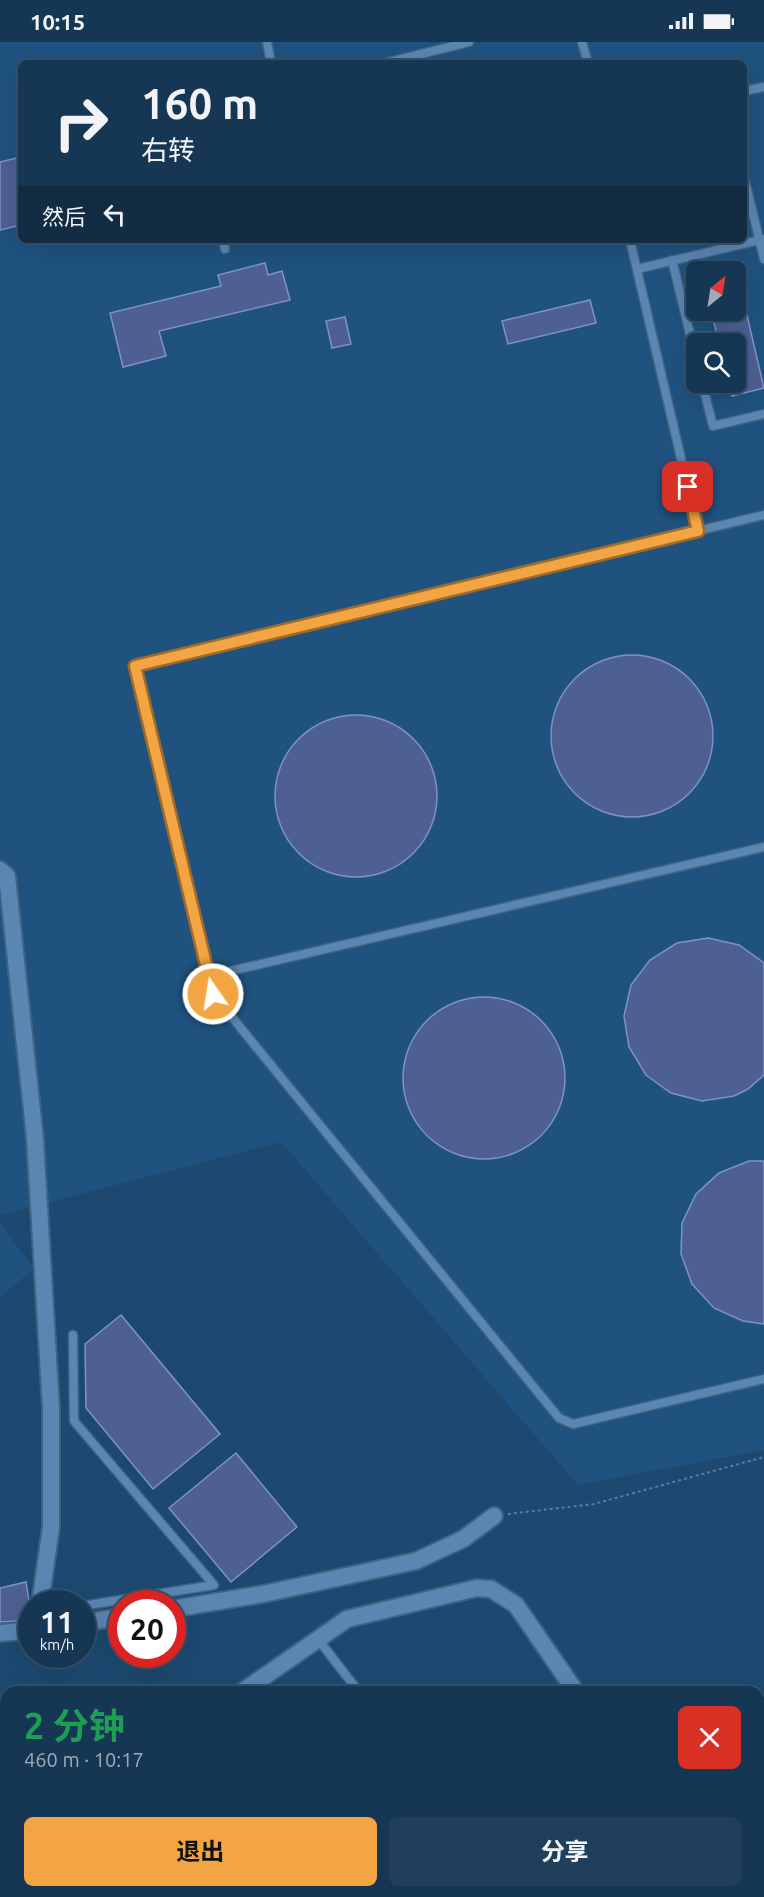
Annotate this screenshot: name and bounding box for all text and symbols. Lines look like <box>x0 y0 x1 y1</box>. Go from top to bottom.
text: 10:15 <box>30 9 85 34</box>
text: 160 m <box>141 80 258 127</box>
icon: right <box>42 84 120 162</box>
text: 右转 <box>141 135 195 165</box>
icon: left <box>98 198 131 231</box>
text: 然后 <box>42 204 86 229</box>
north arrow <box>686 261 746 321</box>
map controls <box>686 261 746 393</box>
button: search <box>686 333 746 393</box>
pin <box>662 461 713 512</box>
icon: arrive <box>671 470 704 503</box>
position arrow <box>181 962 245 1026</box>
speed limit sign: 20 <box>108 1590 186 1668</box>
text: 11 <box>40 1605 74 1639</box>
text: km/h <box>40 1636 74 1653</box>
text: 2 分钟 <box>24 1705 125 1746</box>
button: close <box>678 1706 741 1769</box>
text: 460 m · 10:17 <box>24 1748 144 1771</box>
button: 退出 <box>24 1817 377 1886</box>
button: 分享 <box>389 1817 741 1886</box>

